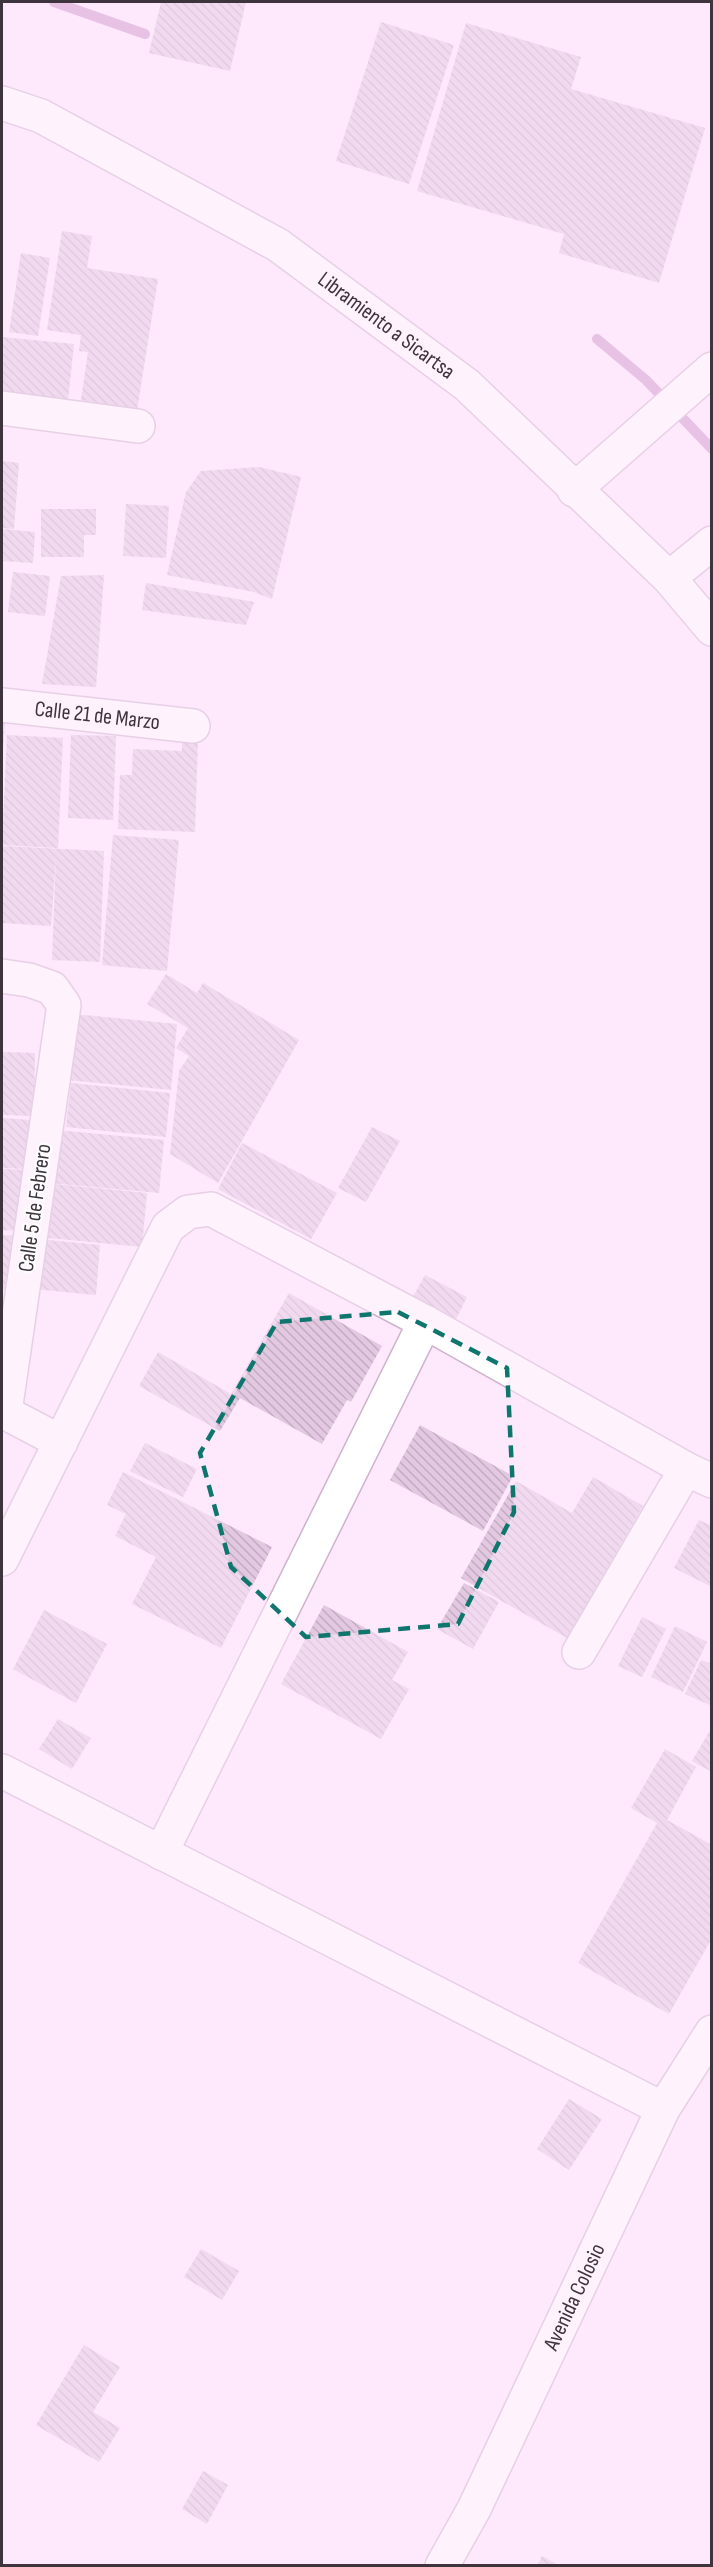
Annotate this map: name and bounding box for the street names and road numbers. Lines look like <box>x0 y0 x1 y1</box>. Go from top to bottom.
street label: Libramiento a Sicartsa <box>313 266 460 385</box>
street label: Calle 21 de Marzo <box>33 695 161 736</box>
street label: Calle 5 de Febrero <box>13 1142 57 1274</box>
street label: Avenida Colosio <box>537 2239 611 2356</box>

